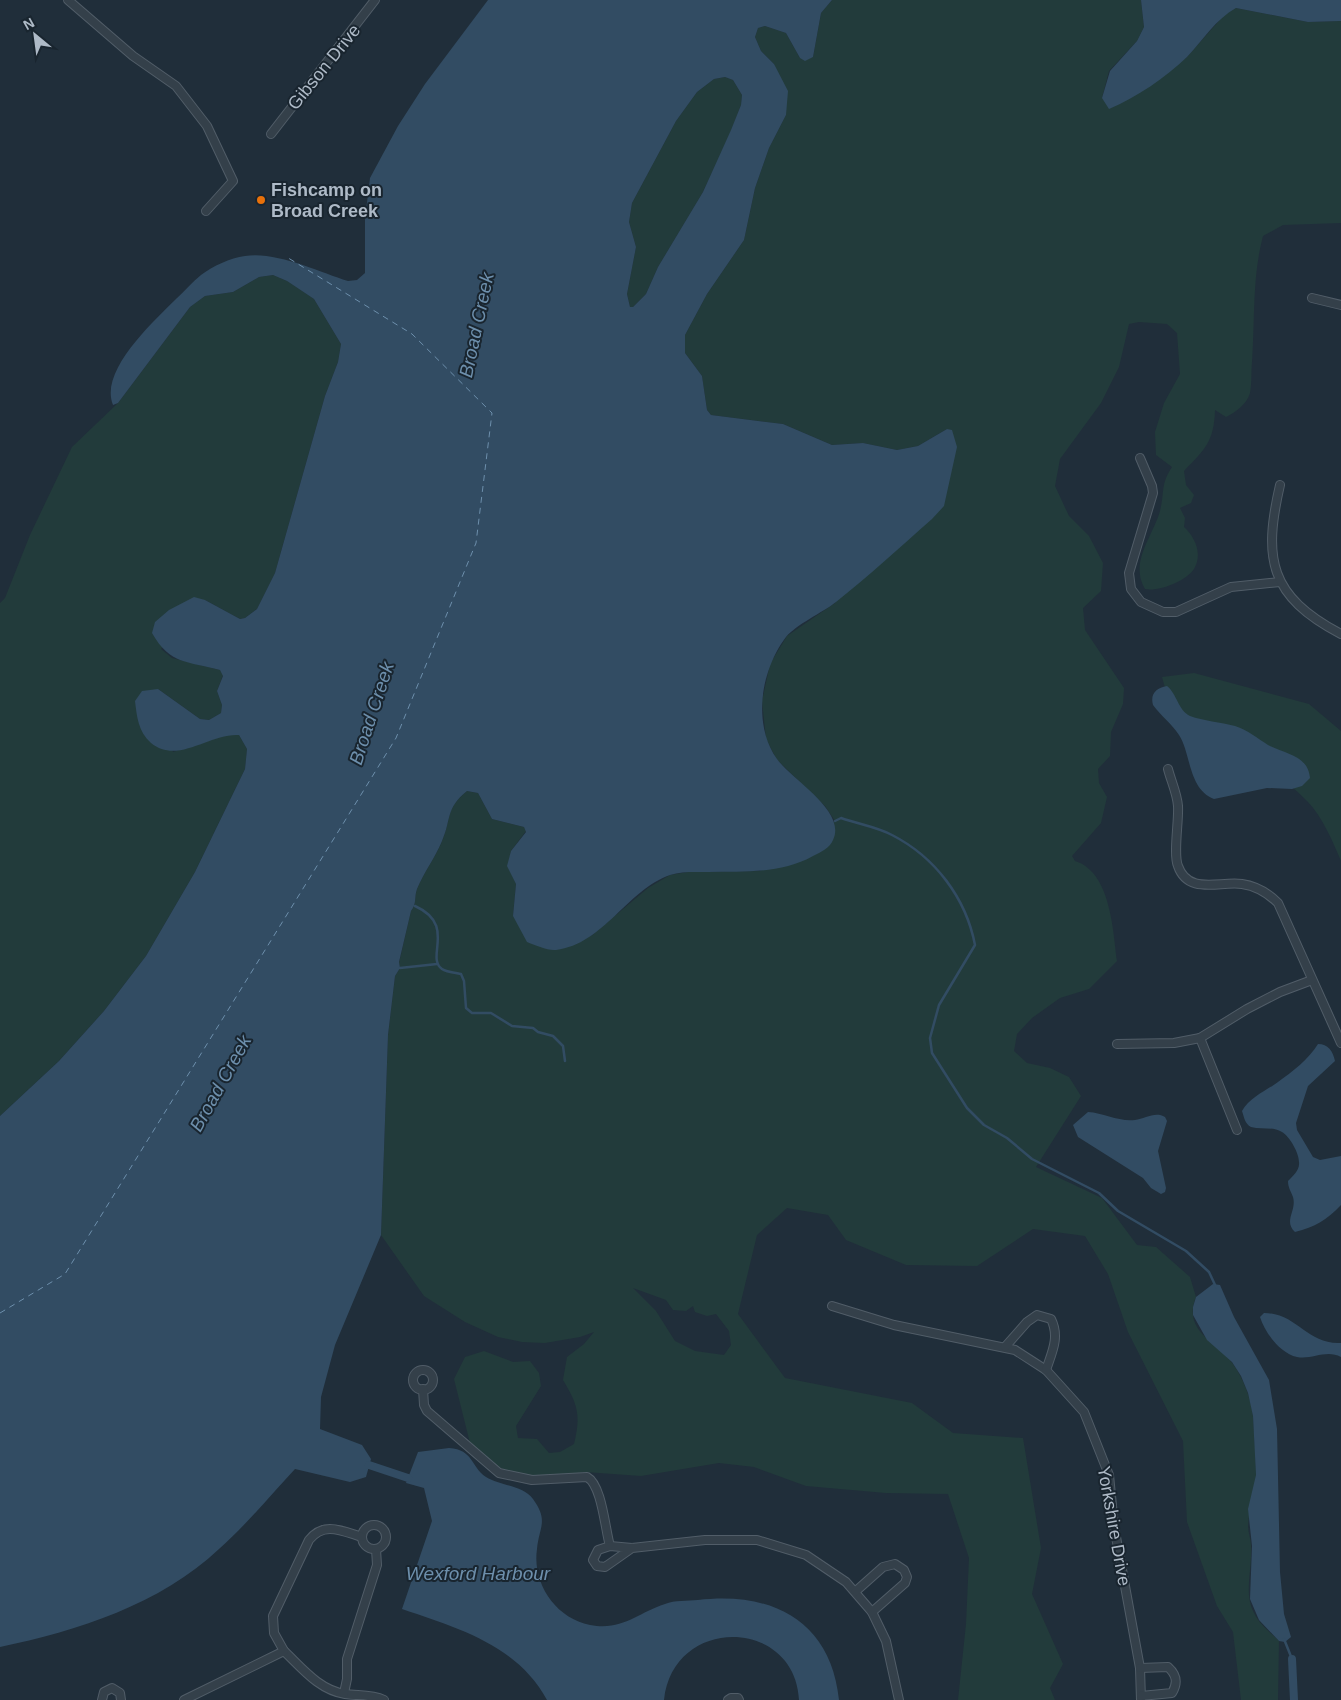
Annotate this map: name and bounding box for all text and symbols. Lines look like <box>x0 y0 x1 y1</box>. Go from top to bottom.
north arrow <box>10 10 60 60</box>
text: N <box>20 14 37 33</box>
street label: Gibson Drive <box>283 20 365 114</box>
place label: Fishcamp on Broad Creek <box>271 180 382 221</box>
marker: Fishcamp on Broad Creek <box>255 194 267 206</box>
water label: Broad Creek <box>455 269 498 379</box>
water label: Broad Creek <box>345 658 398 767</box>
water label: Broad Creek <box>185 1030 256 1135</box>
street label: Yorkshire Drive <box>1094 1464 1134 1588</box>
water label: Wexford Harbour <box>406 1563 551 1584</box>

